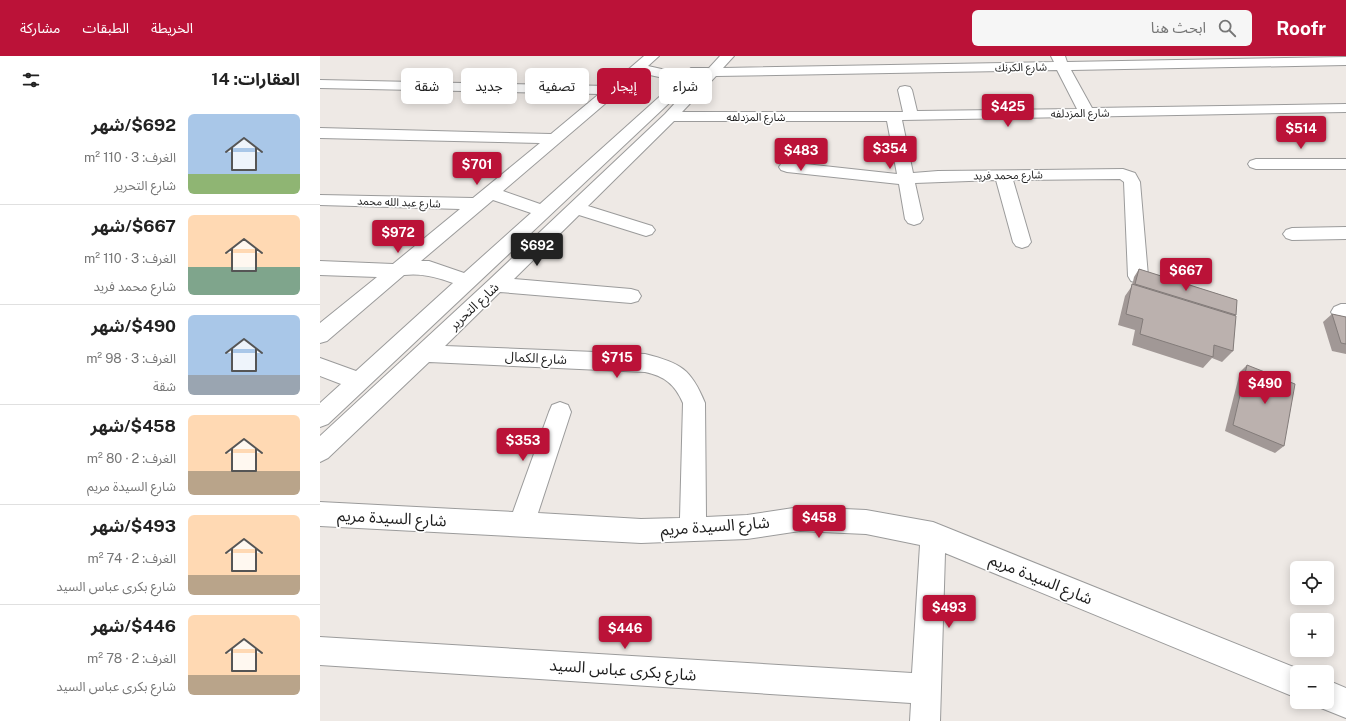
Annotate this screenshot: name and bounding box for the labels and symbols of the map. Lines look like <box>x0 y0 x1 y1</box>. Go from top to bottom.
street label: شارع الكرنك <box>995 61 1048 75</box>
pin: $425 <box>984 94 1032 128</box>
street label: شارع المزدلفه <box>1050 106 1110 122</box>
street label: شارع المزدلفه <box>727 111 786 125</box>
pin: $514 <box>1277 116 1325 150</box>
pin: $354 <box>866 136 914 170</box>
pin: $483 <box>777 138 825 172</box>
pin: $701 <box>453 152 501 186</box>
street label: شارع محمد فريد <box>973 168 1043 184</box>
street label: شارع عبد الله محمد <box>357 195 441 211</box>
pin: $972 <box>374 220 422 254</box>
pin: $692 <box>513 233 561 267</box>
pin: $667 <box>1162 258 1210 292</box>
street label: شارع التحرير <box>446 279 504 335</box>
pin: $715 <box>593 345 641 379</box>
street label: شارع الكمال <box>505 349 567 370</box>
pin: $490 <box>1241 371 1289 405</box>
pin: $353 <box>499 428 547 462</box>
pin: $458 <box>795 505 843 539</box>
street label: شارع السيدة مريم <box>337 506 447 533</box>
street label: شارع السيدة مريم <box>660 513 771 542</box>
street label: شارع السيدة مريم <box>986 550 1095 611</box>
pin: $493 <box>925 595 973 629</box>
pin: $446 <box>601 616 649 650</box>
street label: شارع بكرى عباس السيد <box>549 655 697 688</box>

